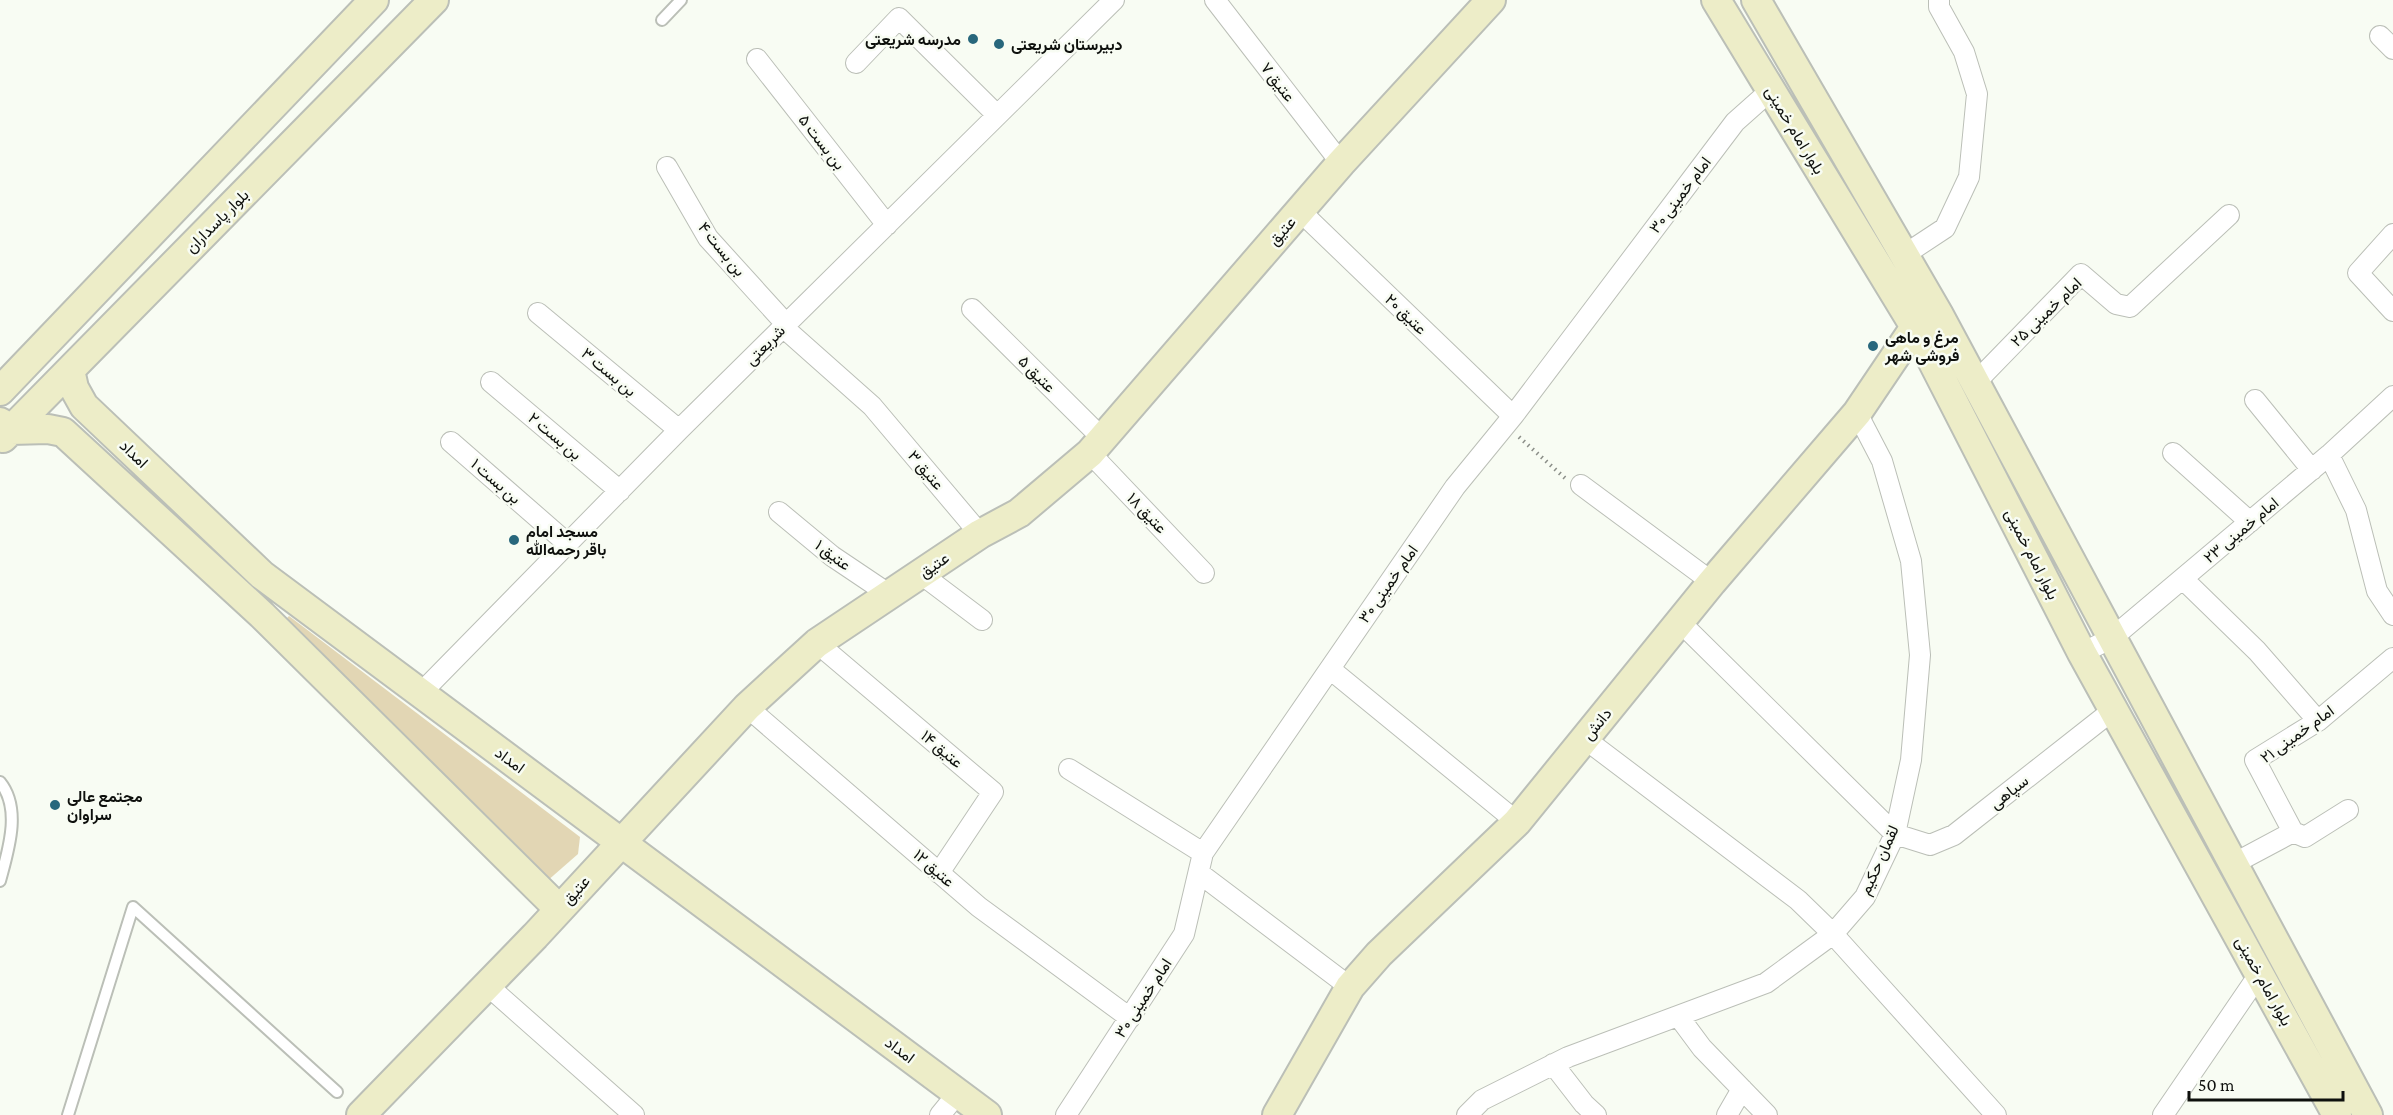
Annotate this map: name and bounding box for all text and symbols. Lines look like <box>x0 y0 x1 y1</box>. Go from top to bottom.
place label: مدرسه شریعتی <box>865 31 961 50</box>
marker: مدرسه شریعتی <box>966 32 980 46</box>
place label: دبیرستان شریعتی <box>1011 36 1123 55</box>
marker: دبیرستان شریعتی <box>992 37 1006 51</box>
street label: عتیق ۷ <box>1256 59 1298 106</box>
street label: بلوار امام خمینی <box>1760 83 1828 178</box>
street label: بن بست ۵ <box>794 111 849 174</box>
street label: امام خمینی ۳۰ <box>1646 154 1716 238</box>
street label: بلوار پاسداران <box>182 186 254 258</box>
street label: عتیق <box>1265 213 1300 250</box>
street label: بن بست ۴ <box>694 219 749 281</box>
street label: امام خمینی ۲۵ <box>2007 274 2086 351</box>
street label: عتیق ۲۰ <box>1381 290 1430 339</box>
street label: شریعتی <box>742 322 790 370</box>
place label: مرغ و ماهی فروشی شهر <box>1884 329 1960 366</box>
marker: مرغ و ماهی فروشی شهر <box>1866 339 1880 353</box>
street label: بن بست ۳ <box>577 344 640 401</box>
street label: عتیق ۵ <box>1014 352 1059 397</box>
street label: بن بست ۲ <box>524 409 585 465</box>
street label: امداد <box>117 437 151 471</box>
street label: عتیق ۳ <box>903 447 947 494</box>
street label: بن بست ۱ <box>466 455 524 509</box>
street label: عتیق ۱۸ <box>1122 489 1170 538</box>
street label: امام خمینی ۲۳ <box>2200 494 2283 568</box>
street label: بلوار امام خمینی <box>2000 506 2062 603</box>
place label: مسجد امام باقر رحمه‌الله <box>526 523 606 560</box>
marker: مسجد امام باقر رحمه‌الله <box>507 533 521 547</box>
street label: عتیق ۱ <box>811 536 854 575</box>
street label: امام خمینی ۳۰ <box>1355 542 1423 627</box>
street label: عتیق <box>916 549 953 583</box>
street label: امام خمینی ۲۱ <box>2257 702 2338 768</box>
street label: دانش <box>1579 705 1616 744</box>
street label: عتیق ۱۴ <box>916 727 966 773</box>
street label: امداد <box>492 744 528 776</box>
street label: سپاهی <box>1986 772 2033 815</box>
place label: مجتمع عالی سراوان <box>67 788 143 825</box>
marker: مجتمع عالی سراوان <box>48 798 62 812</box>
street label: لقمان حکیم <box>1856 822 1904 898</box>
street label: عتیق ۱۲ <box>909 846 958 892</box>
street label: عتیق <box>559 872 595 909</box>
street label: بلوار امام خمینی <box>2231 933 2296 1030</box>
street label: امام خمینی ۳۰ <box>1111 955 1177 1042</box>
street label: امداد <box>882 1034 918 1066</box>
scale bar <box>2189 1064 2344 1102</box>
text: 50 m <box>2198 1075 2235 1095</box>

